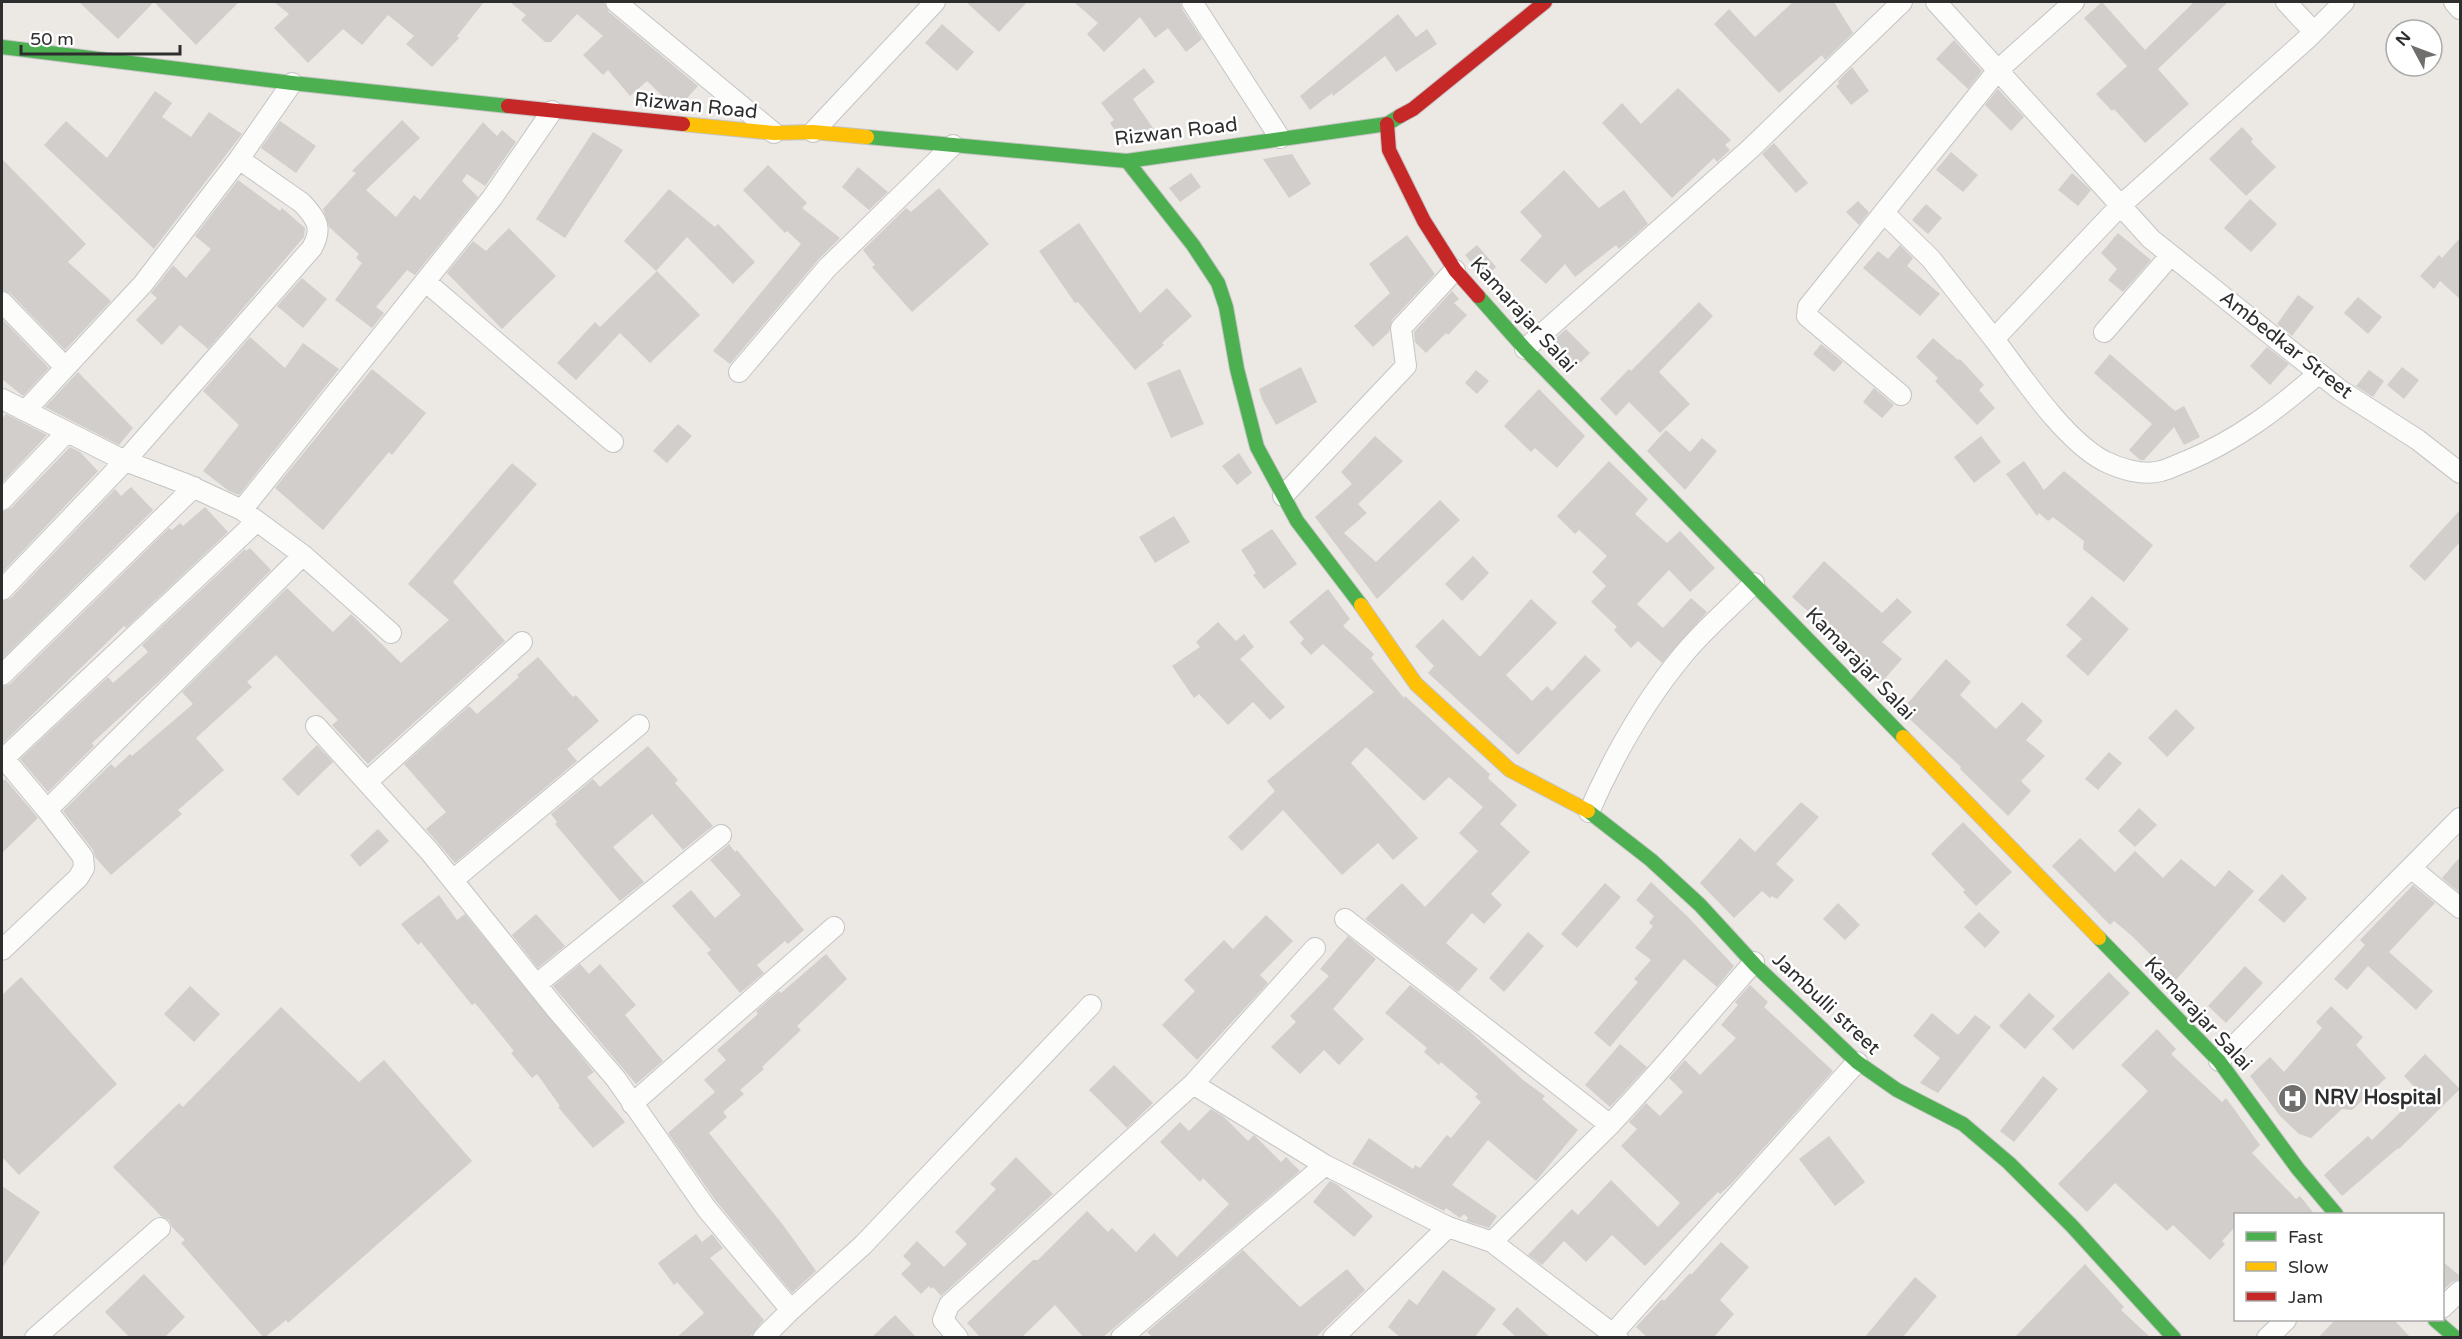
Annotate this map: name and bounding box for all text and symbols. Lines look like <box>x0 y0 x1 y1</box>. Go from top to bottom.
scale bar <box>21 18 180 56</box>
north arrow <box>2384 18 2444 78</box>
text: N <box>2392 27 2415 50</box>
text: 50 m <box>30 28 74 50</box>
street label: Rizwan Road <box>633 88 759 124</box>
street label: Rizwan Road <box>1113 113 1239 151</box>
street label: Kamarajar Salai <box>1465 252 1581 378</box>
street label: Ambedkar Street <box>2215 286 2357 404</box>
street label: Kamarajar Salai <box>1800 603 1920 725</box>
street label: Jambulli street <box>1767 948 1885 1060</box>
street label: Kamarajar Salai <box>2139 952 2257 1076</box>
hospital icon: NRV Hospital <box>2277 1082 2309 1114</box>
place label: NRV Hospital <box>2314 1086 2441 1110</box>
legend <box>2234 1213 2444 1321</box>
text: Fast <box>2288 1226 2323 1248</box>
text: Slow <box>2288 1256 2329 1278</box>
text: Jam <box>2288 1286 2323 1308</box>

